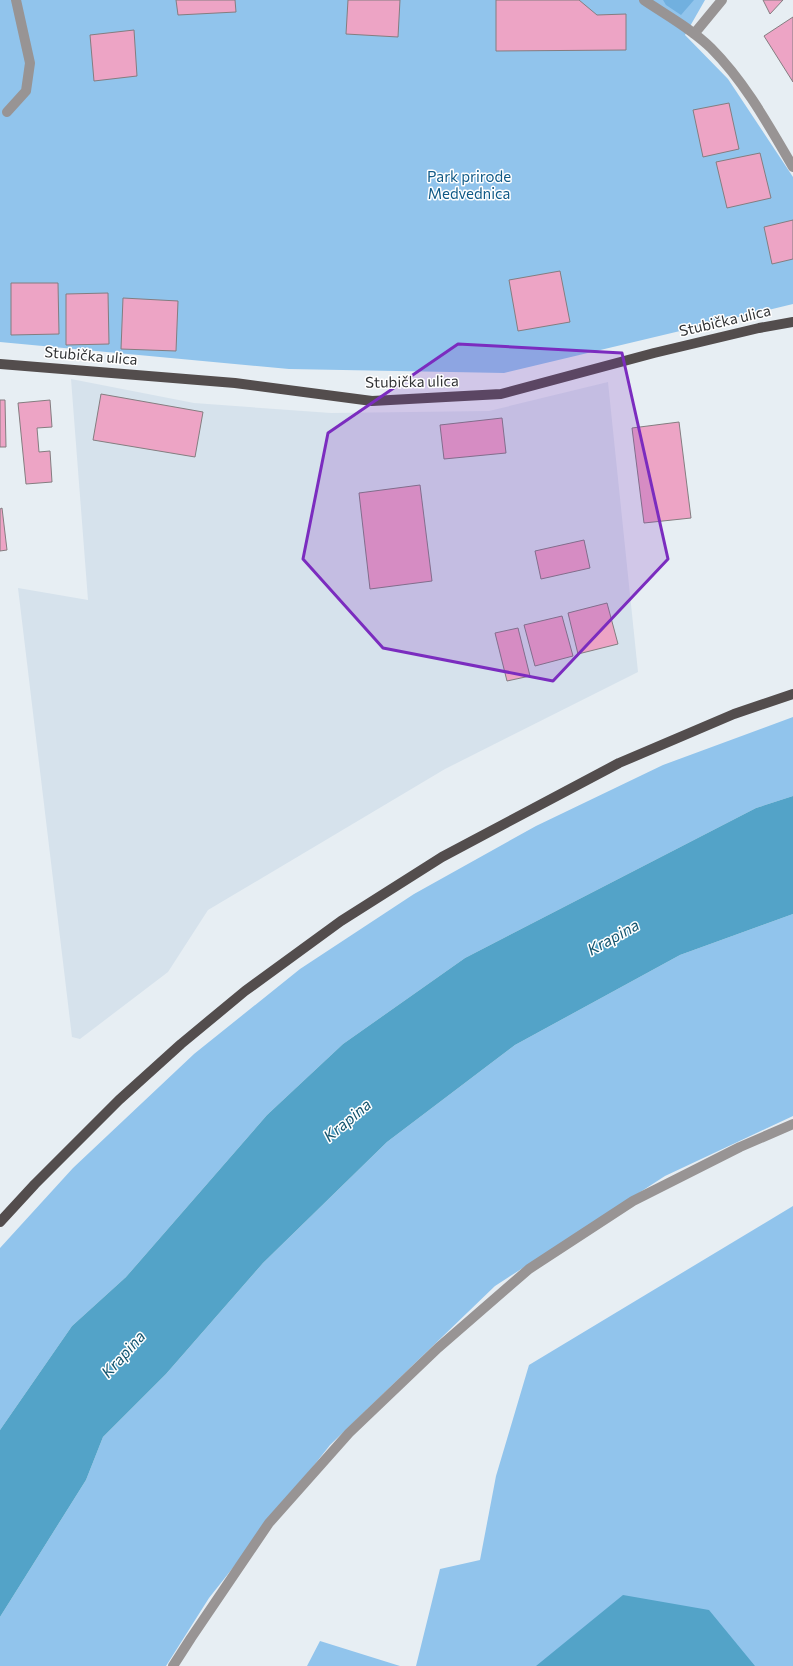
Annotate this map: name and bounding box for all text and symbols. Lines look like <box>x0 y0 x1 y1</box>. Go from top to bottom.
park label: Park prirode Medvednica <box>427 167 511 202</box>
street label: Stubička ulica <box>677 301 772 339</box>
street label: Stubička ulica <box>44 342 138 368</box>
street label: Stubička ulica <box>365 371 459 391</box>
water label: Krapina <box>583 915 642 959</box>
water label: Krapina <box>319 1094 374 1145</box>
water label: Krapina <box>97 1326 149 1381</box>

